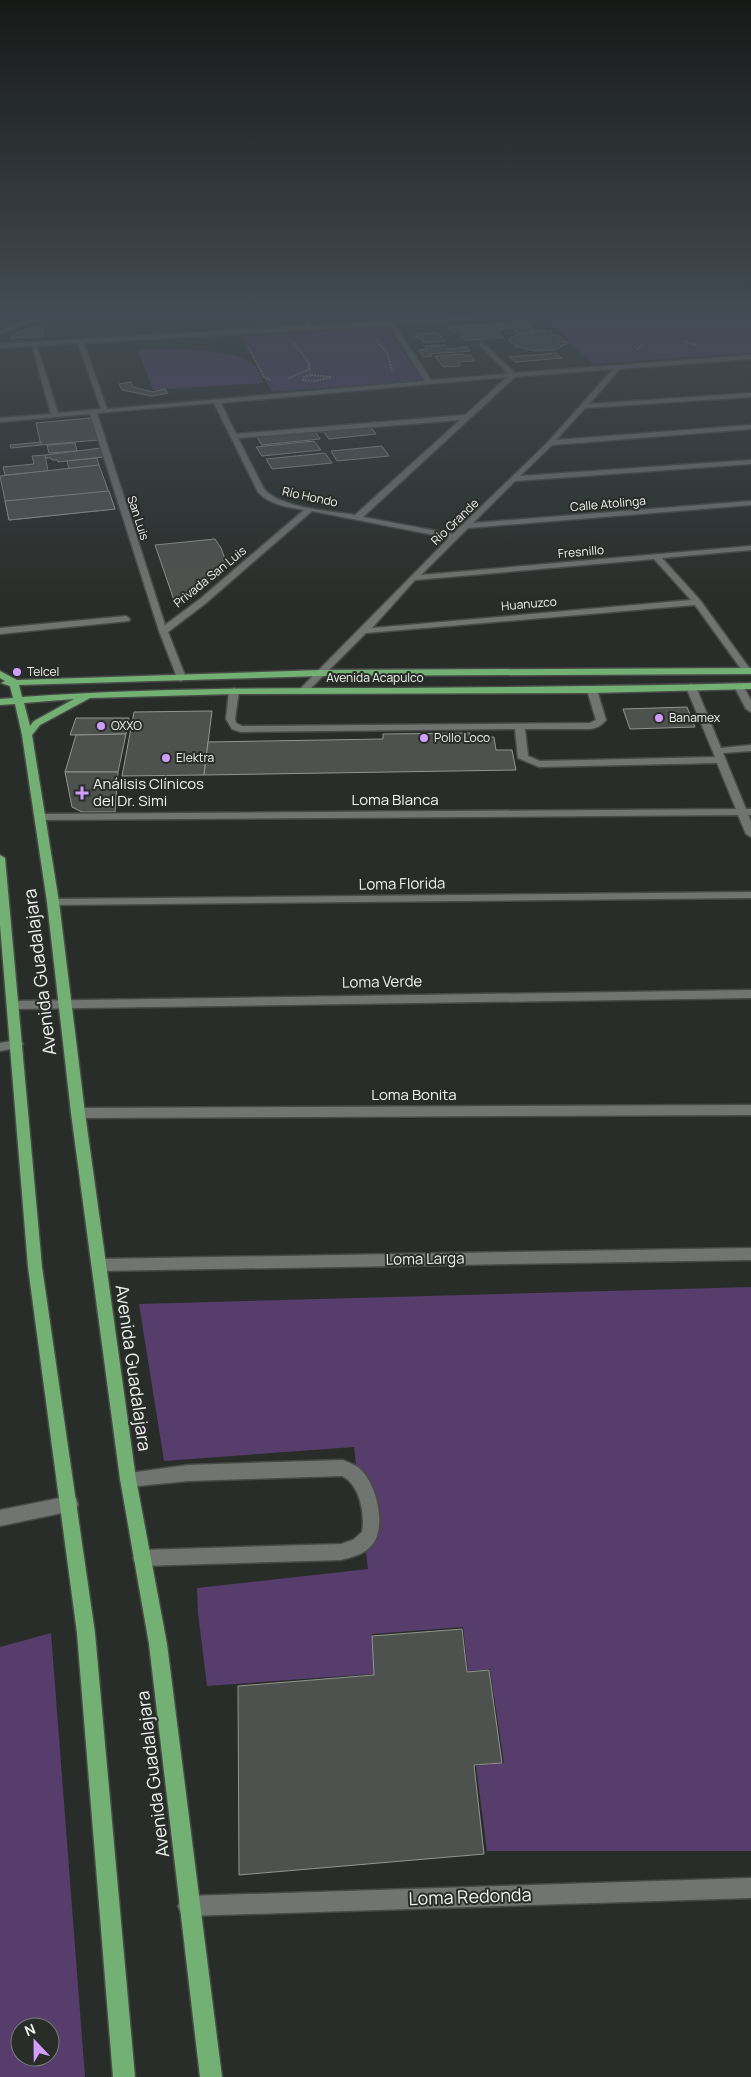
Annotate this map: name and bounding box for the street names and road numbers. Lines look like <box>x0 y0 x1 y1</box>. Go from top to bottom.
street label: Río Hondo <box>281 482 339 511</box>
street label: Calle Atolinga <box>569 492 646 515</box>
street label: San Luis <box>123 493 154 542</box>
street label: Río Grande <box>427 495 482 549</box>
street label: Fresnillo <box>557 541 605 562</box>
street label: Privada San Luis <box>170 542 250 611</box>
street label: Huanuzco <box>500 593 557 614</box>
street label: Avenida Acapulco <box>326 669 424 686</box>
street label: Loma Blanca <box>351 789 439 810</box>
street label: Loma Florida <box>358 872 445 895</box>
street label: Avenida Guadalajara <box>17 887 61 1057</box>
street label: Loma Verde <box>342 970 423 993</box>
street label: Loma Bonita <box>371 1084 457 1105</box>
street label: Loma Larga <box>385 1247 465 1270</box>
street label: Avenida Guadalajara <box>110 1283 158 1453</box>
street label: Avenida Guadalajara <box>130 1689 174 1859</box>
street label: Loma Redonda <box>408 1882 532 1910</box>

